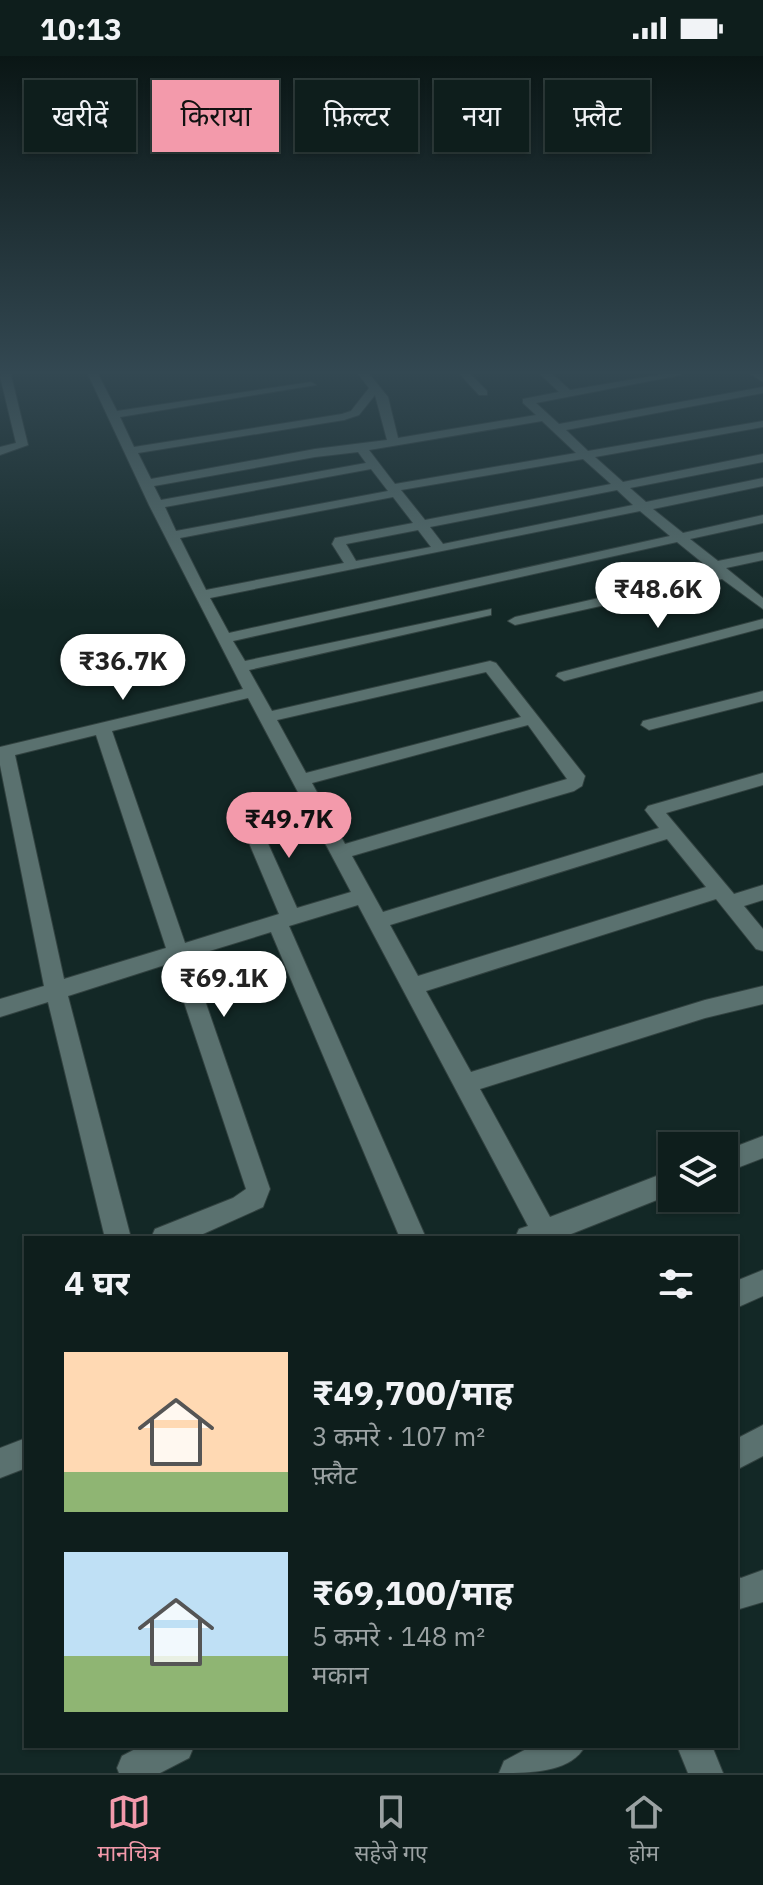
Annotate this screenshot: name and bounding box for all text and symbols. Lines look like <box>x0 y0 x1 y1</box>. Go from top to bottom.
text: 10:13 <box>40 9 122 48</box>
chip: खरीदें <box>24 80 136 152</box>
chip: किराया <box>152 80 279 152</box>
chip: फ़िल्टर <box>295 80 418 152</box>
chip: नया <box>434 80 529 152</box>
chip: फ़्लैट <box>545 80 650 152</box>
pin: ₹48.6K <box>593 562 723 630</box>
text: ₹48.6K <box>613 571 703 605</box>
pin: ₹36.7K <box>58 634 188 702</box>
text: ₹36.7K <box>78 643 168 677</box>
pin: ₹49.7K <box>224 792 354 860</box>
text: ₹49.7K <box>244 801 334 835</box>
pin: ₹69.1K <box>159 951 289 1019</box>
text: ₹69.1K <box>179 960 269 994</box>
map controls <box>658 1132 738 1212</box>
button: layers <box>658 1132 738 1212</box>
text: 4 घर <box>64 1260 129 1304</box>
icon: filters <box>654 1262 698 1306</box>
text: ₹49,700/माह <box>312 1370 513 1414</box>
icon: home <box>128 1384 224 1480</box>
text: 3 कमरे · 107 m² <box>312 1419 485 1453</box>
text: फ़्लैट <box>312 1457 357 1491</box>
text: ₹69,100/माह <box>312 1570 513 1614</box>
icon: home <box>128 1584 224 1680</box>
text: 5 कमरे · 148 m² <box>312 1619 485 1653</box>
text: मकान <box>312 1657 369 1691</box>
tab: मानचित्र <box>97 1790 160 1870</box>
tab: सहेजे गए <box>355 1790 427 1870</box>
tab: होम <box>622 1790 666 1870</box>

